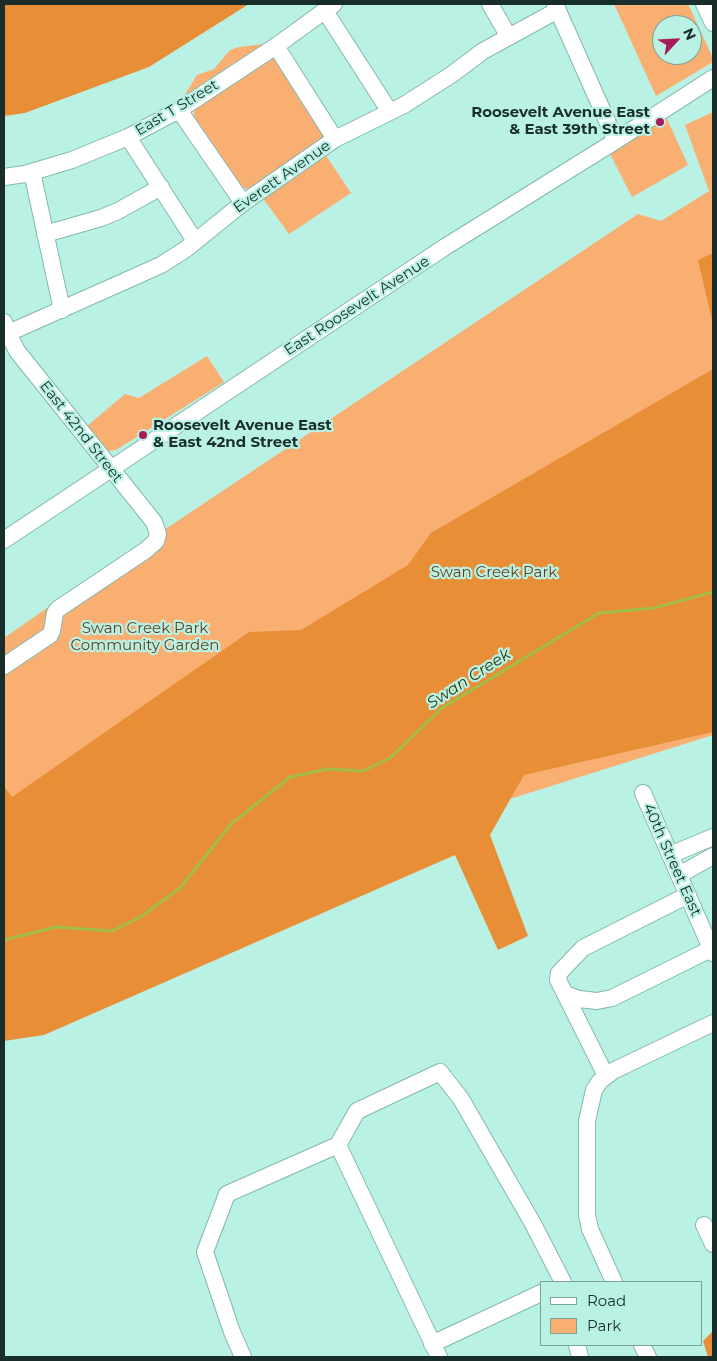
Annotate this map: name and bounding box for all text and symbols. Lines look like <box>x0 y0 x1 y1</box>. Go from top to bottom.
north arrow <box>652 15 702 65</box>
text: N <box>679 25 700 43</box>
street label: East T Street <box>132 76 222 140</box>
place label: Roosevelt Avenue East & East 39th Street <box>471 104 650 139</box>
marker: Roosevelt Avenue East & East 39th Street <box>654 116 666 128</box>
street label: Everett Avenue <box>230 137 334 217</box>
street label: East Roosevelt Avenue <box>281 252 433 360</box>
street label: East 42nd Street <box>36 378 126 486</box>
place label: Roosevelt Avenue East & East 42nd Street <box>153 417 332 452</box>
marker: Roosevelt Avenue East & East 42nd Street <box>137 429 149 441</box>
park label: Swan Creek Park <box>431 564 557 582</box>
park label: Swan Creek Park Community Garden <box>71 620 219 655</box>
water label: Swan Creek <box>424 645 514 713</box>
street label: 40th Street East <box>639 801 705 919</box>
legend <box>540 1281 702 1346</box>
text: Road <box>587 1291 626 1310</box>
text: Park <box>587 1316 621 1335</box>

